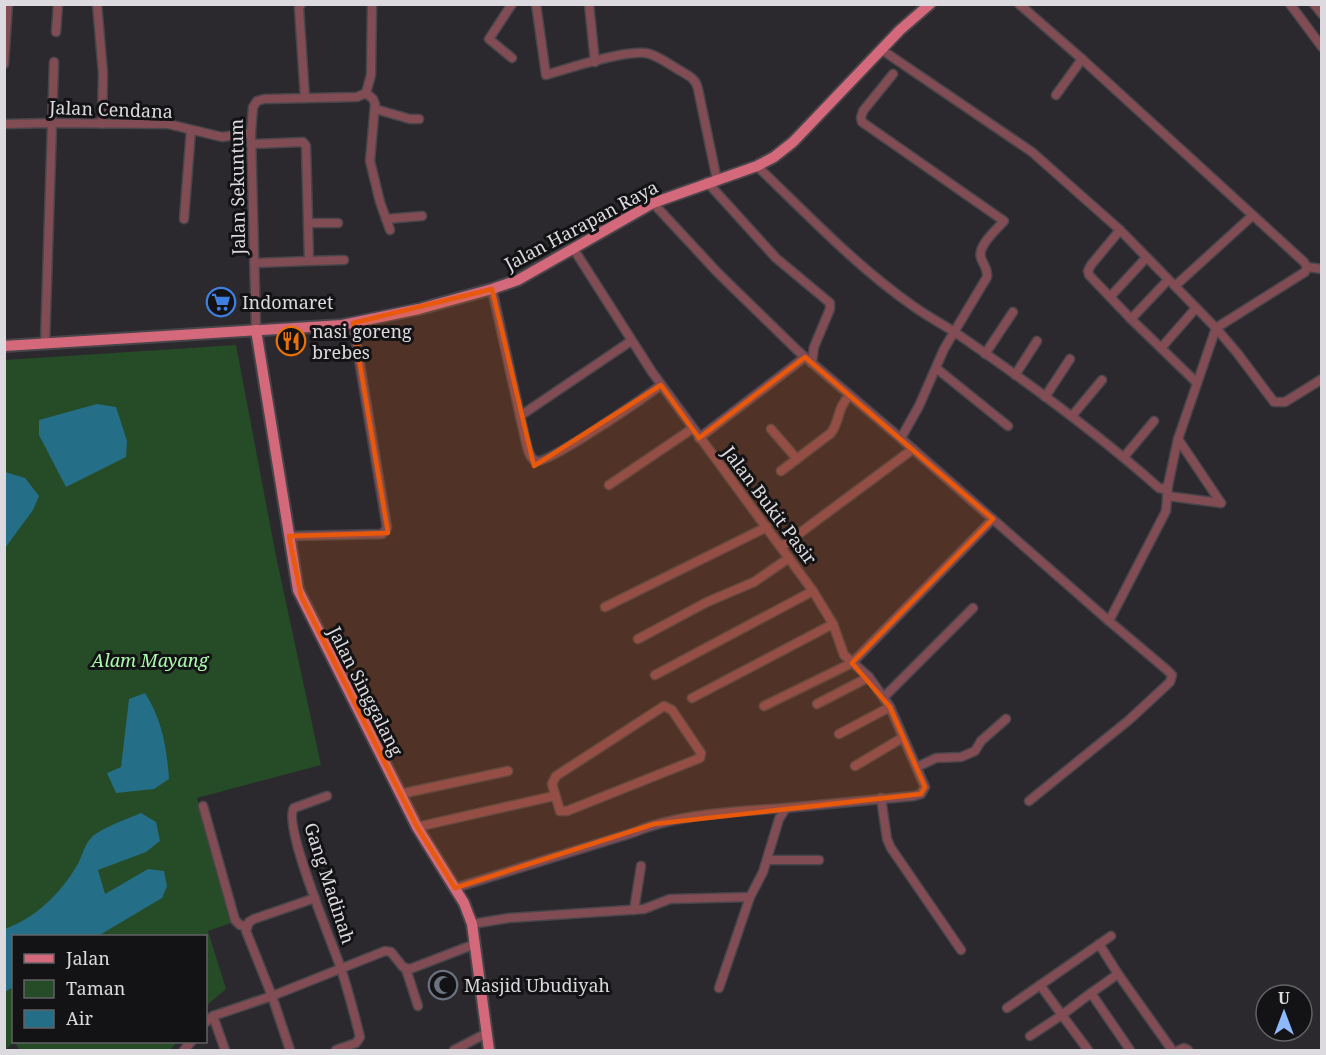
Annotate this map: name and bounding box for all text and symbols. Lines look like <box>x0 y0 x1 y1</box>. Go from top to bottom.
street label: Jalan Cendana <box>48 95 173 123</box>
street label: Jalan Sekuntum <box>224 119 250 256</box>
street label: Jalan Harapan Raya <box>499 174 662 276</box>
supermarket icon: Indomaret <box>205 286 237 318</box>
place label: Indomaret <box>242 290 333 314</box>
place label: nasi goreng brebes <box>312 319 412 364</box>
restaurant icon: nasi goreng brebes <box>275 325 307 357</box>
street label: Jalan Bukit Pasir <box>717 440 823 570</box>
street label: Jalan Singgalang <box>323 621 409 760</box>
park label: Alam Mayang <box>89 648 210 672</box>
street label: Gang Madinah <box>299 819 361 947</box>
legend <box>12 935 207 1043</box>
text: Jalan <box>65 946 110 970</box>
mosque icon: Masjid Ubudiyah <box>427 969 459 1001</box>
place label: Masjid Ubudiyah <box>464 973 610 997</box>
text: Taman <box>66 976 126 1000</box>
north arrow <box>1254 983 1314 1043</box>
text: U <box>1278 987 1290 1009</box>
text: Air <box>66 1006 93 1030</box>

